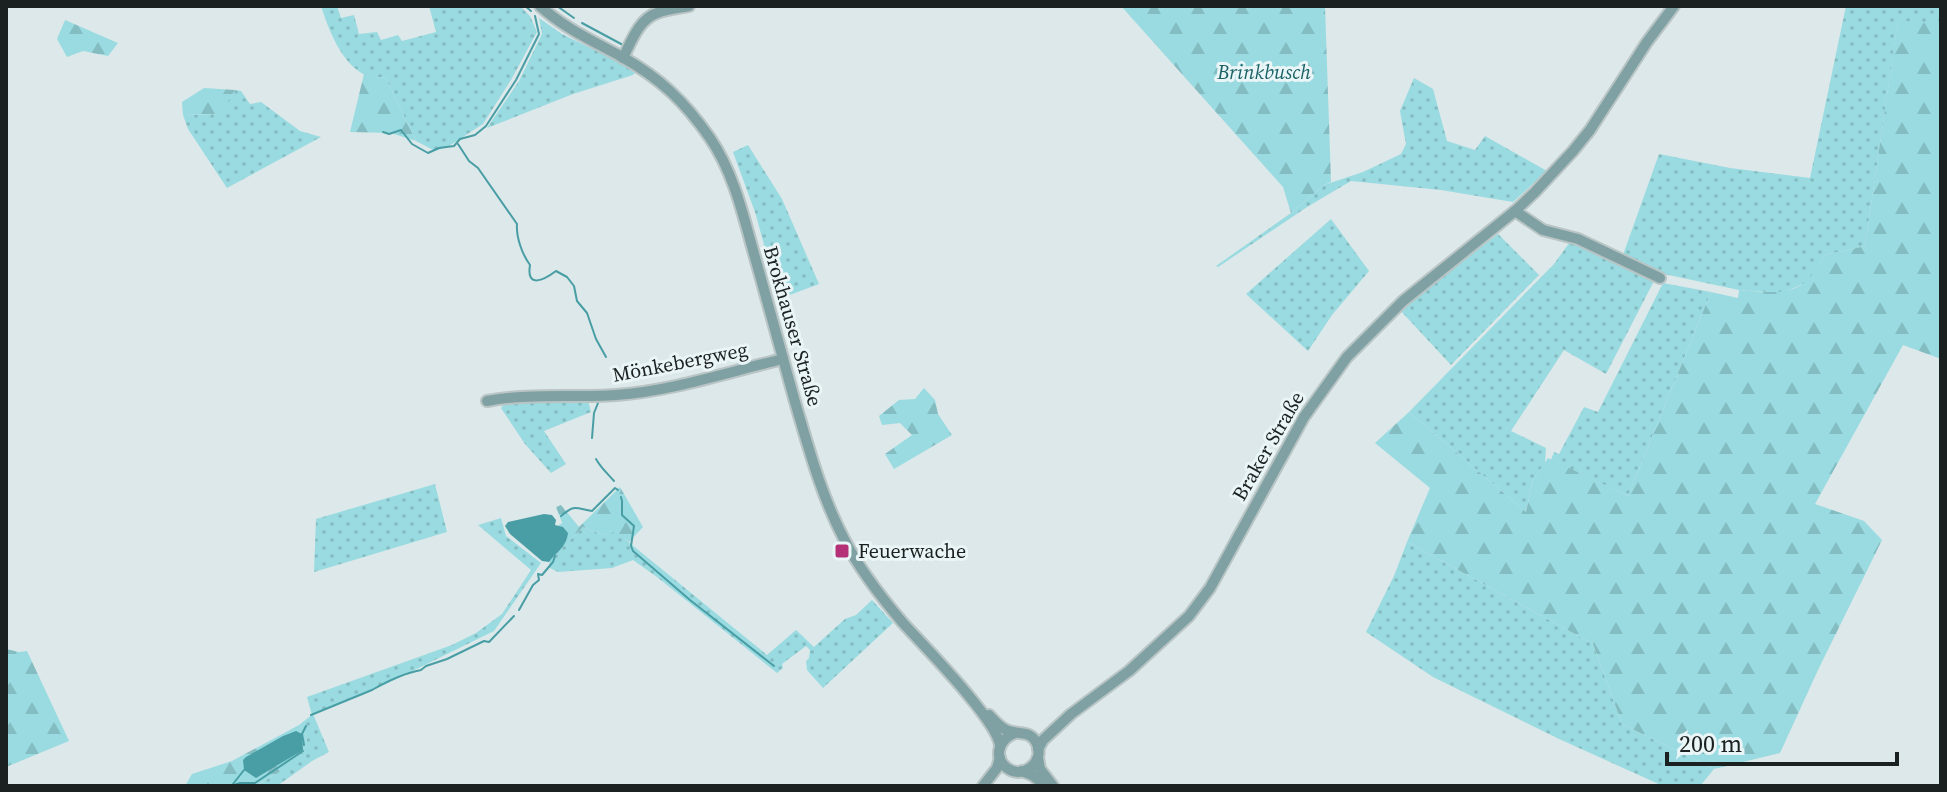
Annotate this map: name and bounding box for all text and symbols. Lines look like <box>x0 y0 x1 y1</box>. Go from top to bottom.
park label: Brinkbusch <box>1216 58 1311 86</box>
street label: Brokhauser Straße <box>757 243 829 409</box>
street label: Mönkebergweg <box>610 335 750 389</box>
street label: Braker Straße <box>1225 386 1311 506</box>
place label: Feuerwache <box>858 537 966 565</box>
marker: Feuerwache <box>833 542 851 560</box>
scale bar <box>1667 716 1897 766</box>
text: 200 m <box>1679 727 1742 760</box>

